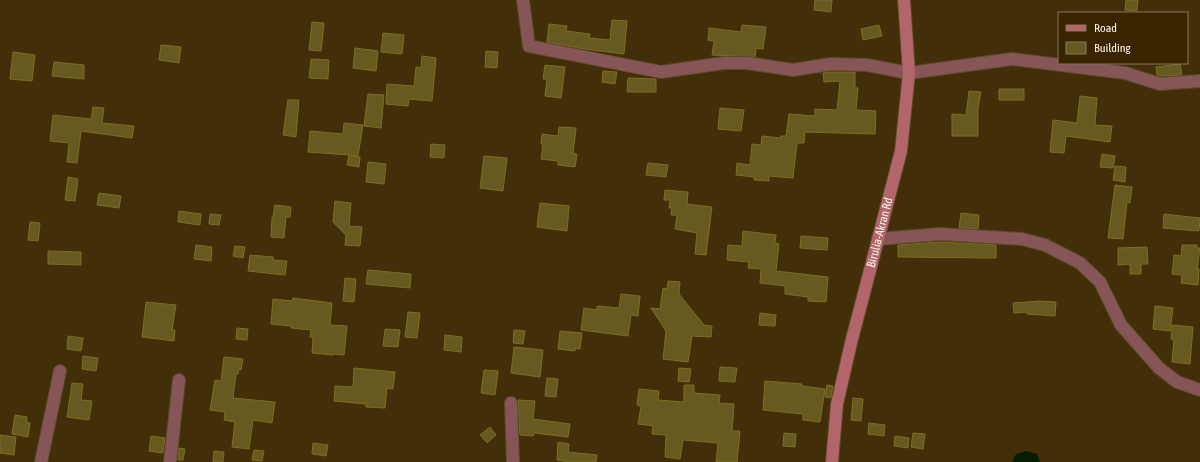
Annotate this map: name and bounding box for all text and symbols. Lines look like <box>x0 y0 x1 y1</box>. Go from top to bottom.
legend <box>1058 12 1188 64</box>
text: Road <box>1094 21 1117 35</box>
text: Building <box>1094 41 1132 55</box>
street label: Birulia-Akran Rd <box>864 196 896 269</box>

